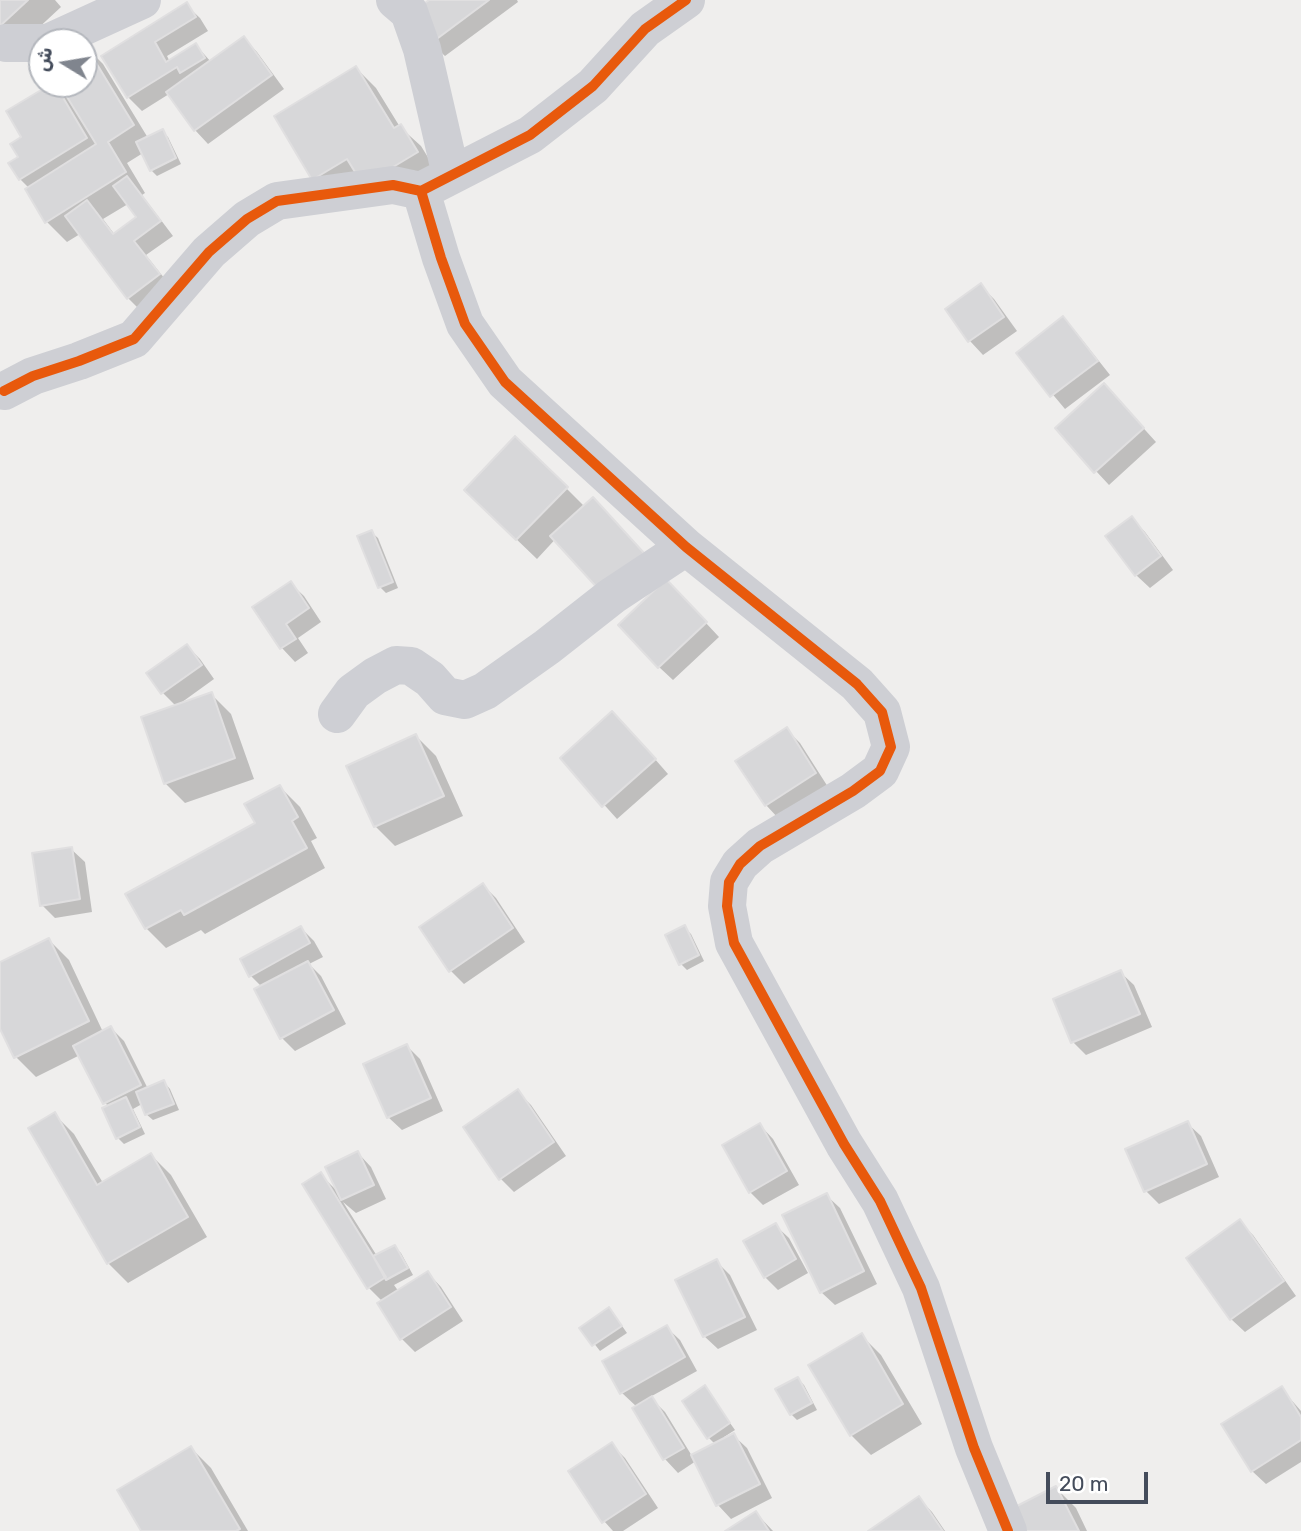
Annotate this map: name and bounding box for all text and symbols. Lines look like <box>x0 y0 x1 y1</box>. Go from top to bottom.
north arrow <box>28 28 98 98</box>
text: ش <box>30 45 57 73</box>
scale bar <box>1049 1458 1150 1502</box>
text: 20 m <box>1059 1471 1108 1496</box>

